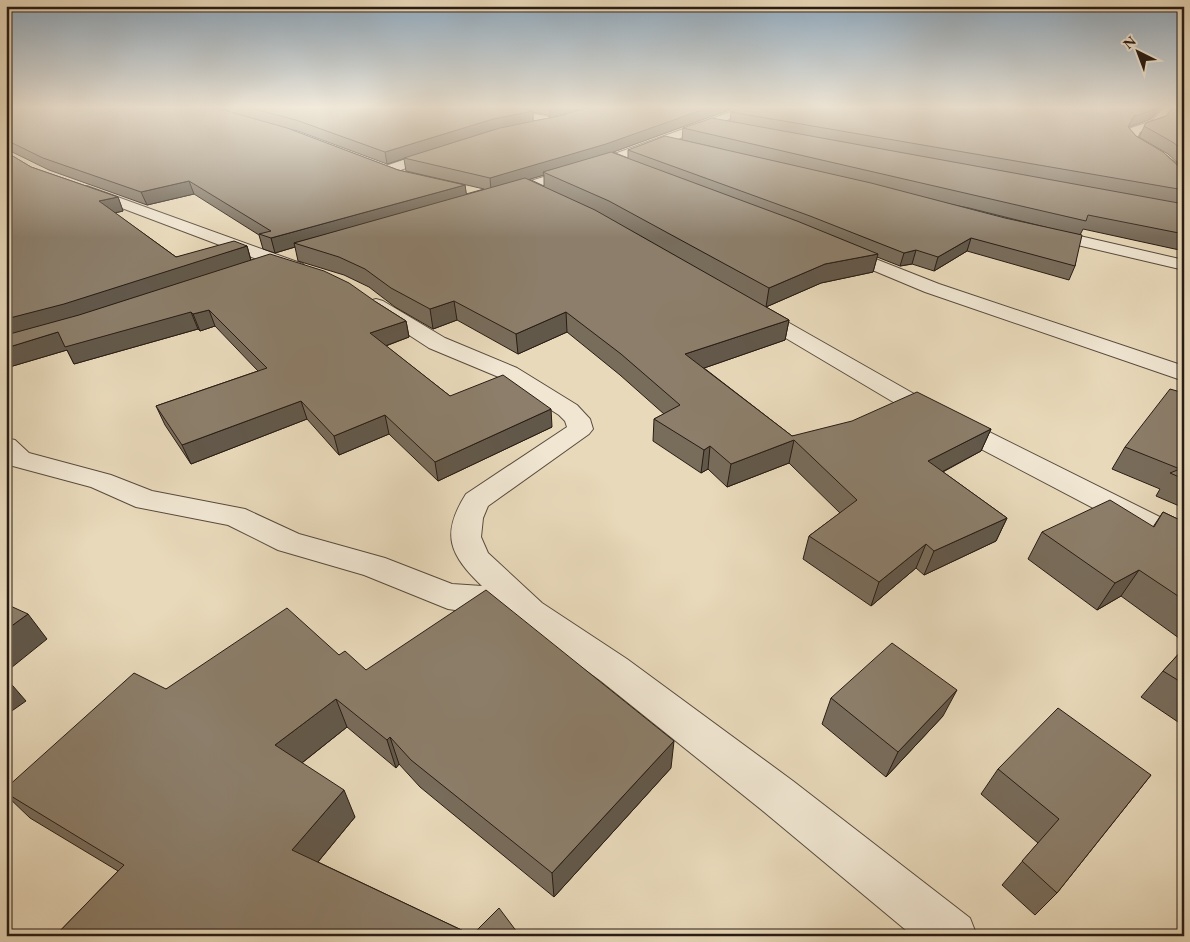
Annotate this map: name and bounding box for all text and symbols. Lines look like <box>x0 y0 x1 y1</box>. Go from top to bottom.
north arrow <box>1112 28 1162 78</box>
text: N <box>1119 31 1140 53</box>

